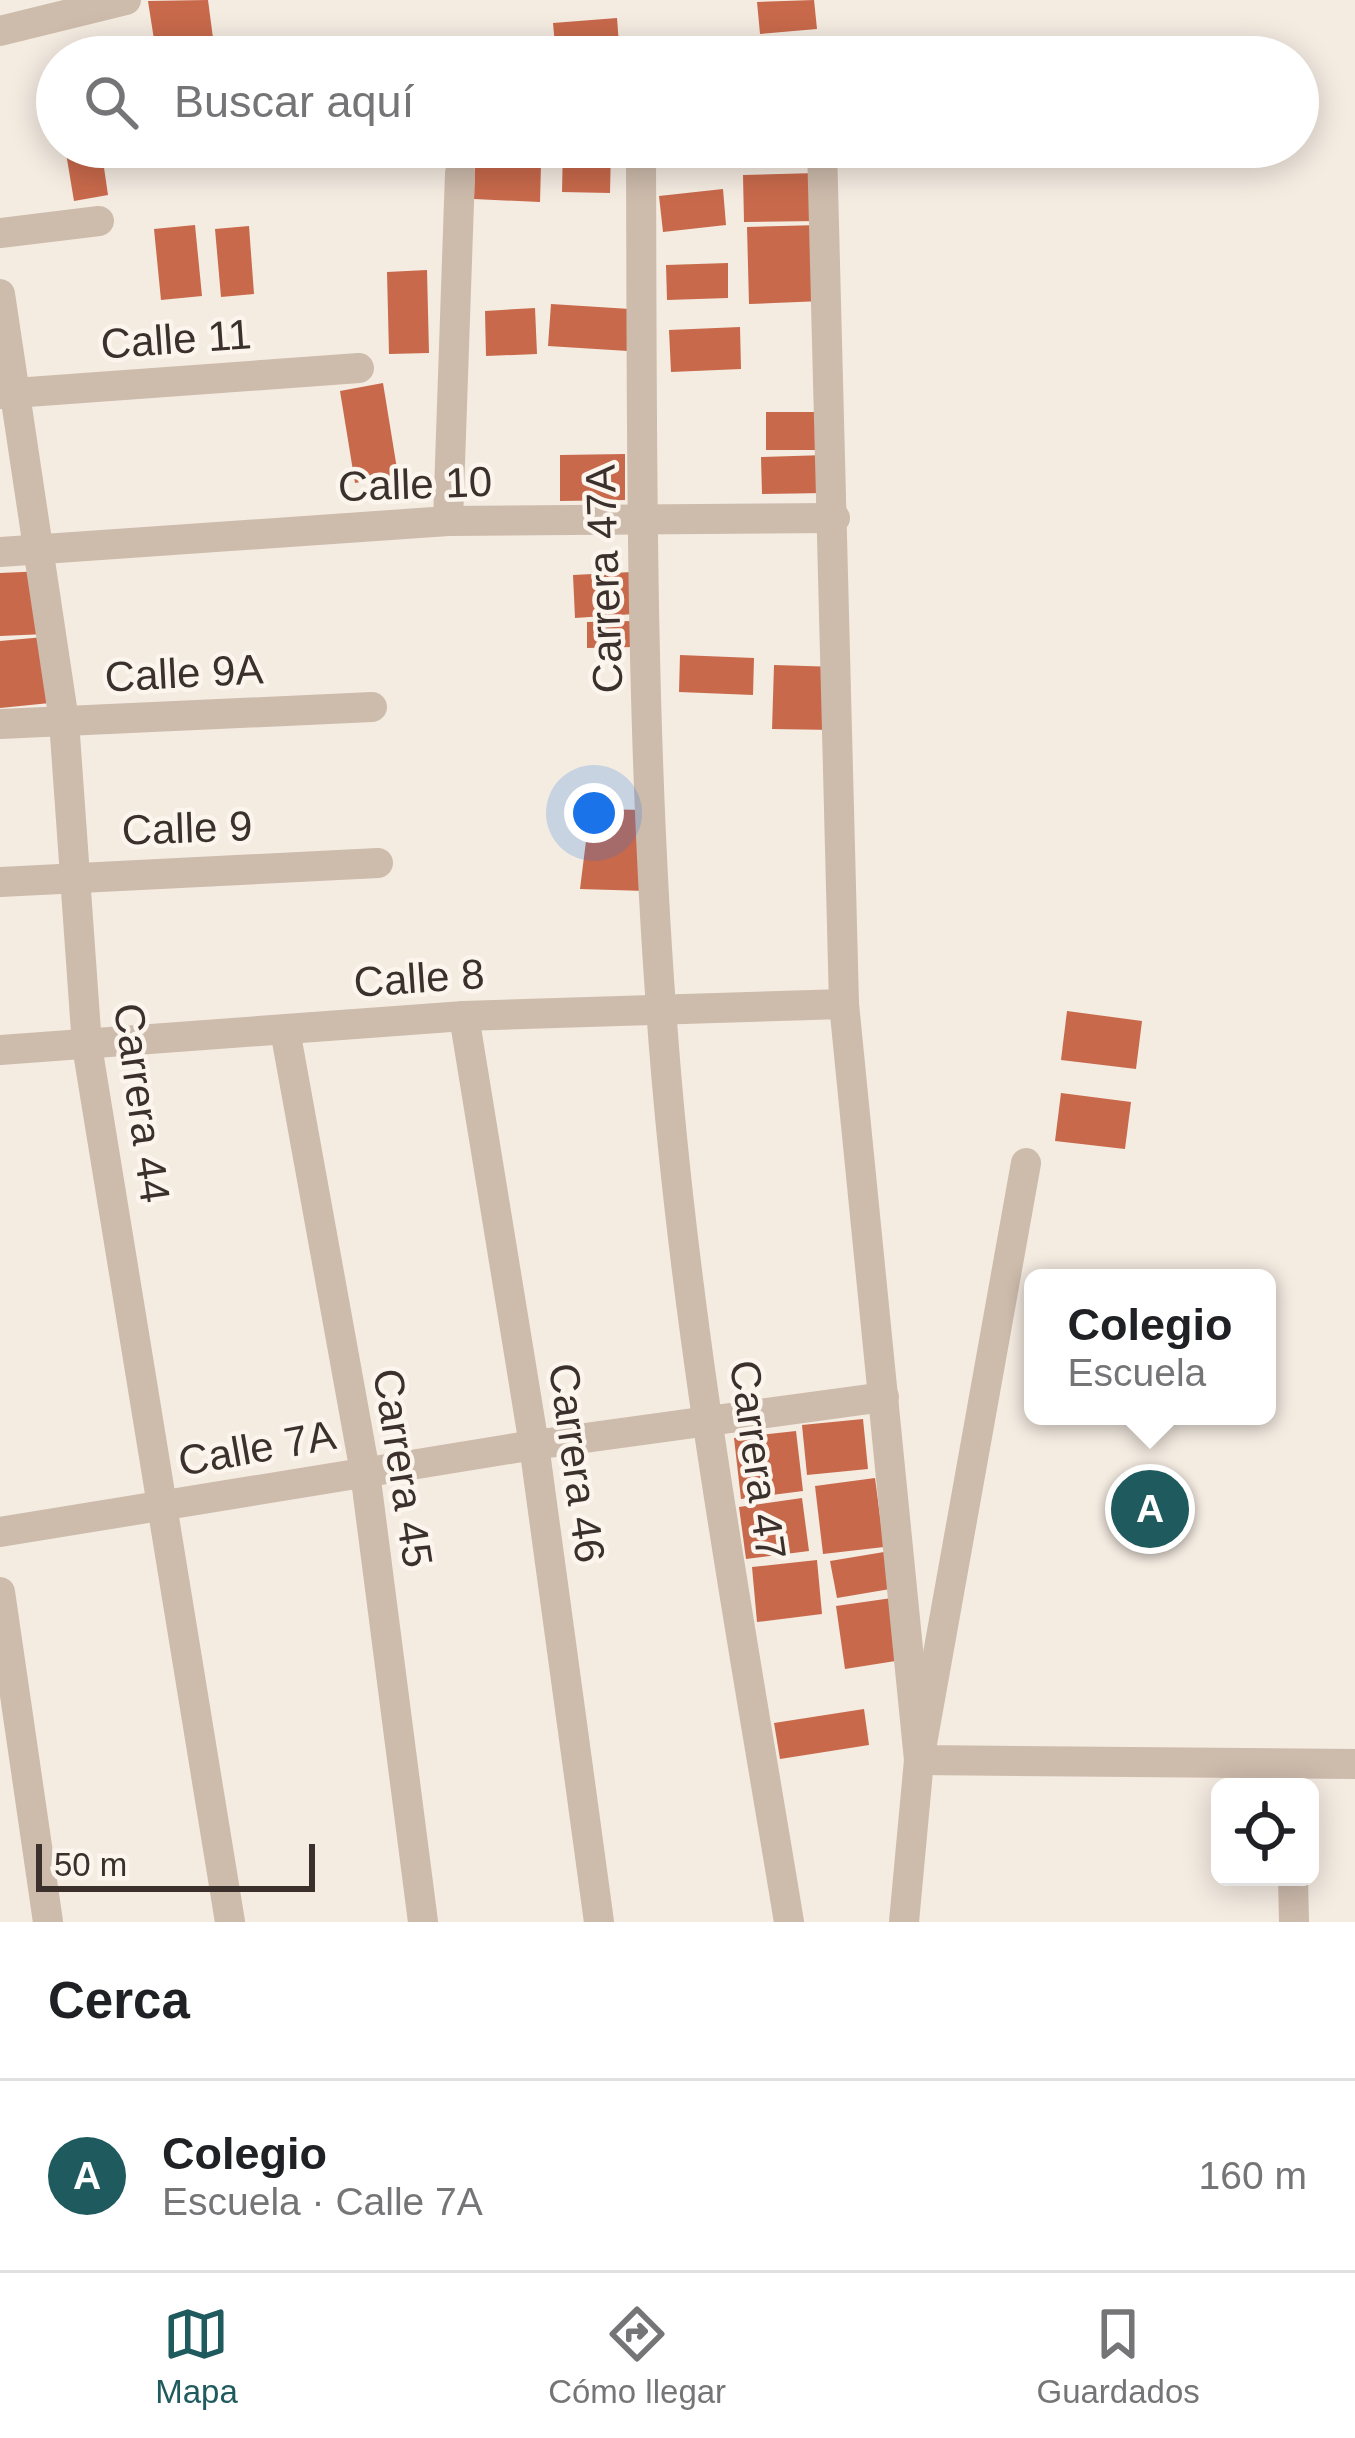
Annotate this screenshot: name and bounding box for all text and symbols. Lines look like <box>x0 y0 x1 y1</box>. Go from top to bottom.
search box <box>36 36 1319 168</box>
icon: search <box>78 69 144 135</box>
text: Buscar aquí <box>174 76 414 127</box>
street label: Calle 11 <box>99 310 253 368</box>
street label: Calle 10 <box>337 458 493 510</box>
street label: Carrera 47A <box>577 464 631 694</box>
street label: Calle 9A <box>103 645 265 701</box>
your location <box>564 783 624 843</box>
street label: Calle 9 <box>121 802 253 854</box>
street label: Calle 8 <box>352 950 486 1006</box>
street label: Carrera 44 <box>105 1000 179 1206</box>
popup <box>1024 1269 1276 1425</box>
text: Colegio <box>1068 1299 1233 1350</box>
text: Escuela <box>1068 1351 1206 1394</box>
street label: Carrera 47 <box>721 1357 795 1563</box>
street label: Carrera 46 <box>540 1360 614 1566</box>
street label: Carrera 45 <box>364 1365 442 1571</box>
street label: Calle 7A <box>175 1411 339 1485</box>
pin: A <box>1111 1464 1189 1554</box>
map controls <box>1211 1778 1319 1886</box>
button: locate <box>1211 1778 1319 1886</box>
scale bar <box>36 1838 315 1891</box>
text: 50 m <box>54 1846 127 1883</box>
text: Cerca <box>48 1972 190 2029</box>
text: Colegio <box>162 2128 327 2179</box>
text: A <box>73 2154 101 2197</box>
text: 160 m <box>1199 2154 1307 2197</box>
text: Escuela · Calle 7A <box>162 2180 483 2223</box>
tab: Mapa <box>155 2301 238 2411</box>
tab: Cómo llegar <box>548 2301 726 2411</box>
tab: Guardados <box>1037 2301 1200 2411</box>

